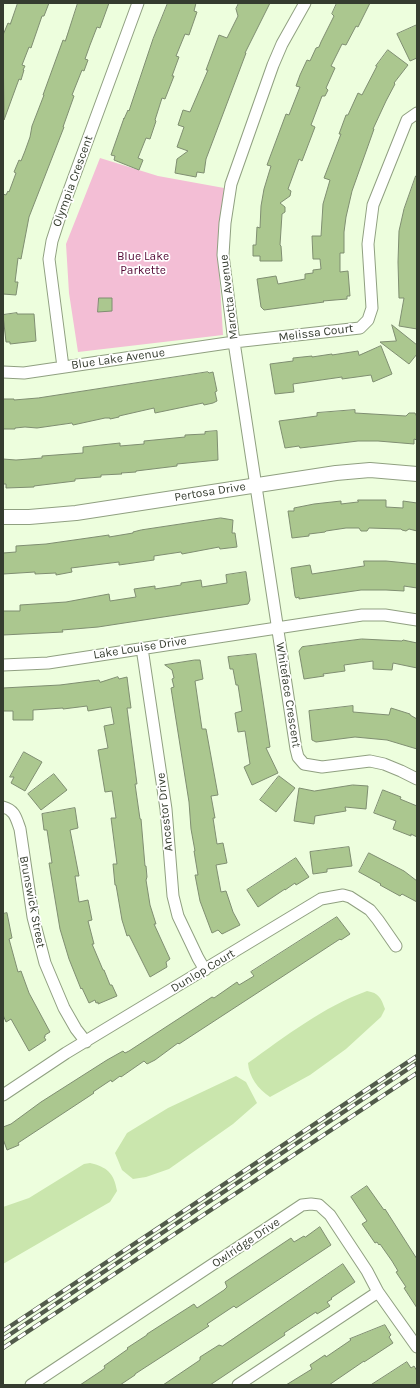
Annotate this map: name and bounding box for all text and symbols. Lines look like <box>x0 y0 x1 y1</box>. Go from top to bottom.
street label: Olympia Crescent <box>50 133 96 229</box>
park label: Blue Lake Parkette <box>117 250 169 278</box>
street label: Marotta Avenue <box>217 254 241 340</box>
street label: Melissa Court <box>278 321 354 345</box>
street label: Blue Lake Avenue <box>70 345 166 373</box>
street label: Pertosa Drive <box>173 479 247 505</box>
street label: Lake Louise Drive <box>92 634 188 662</box>
street label: Whiteface Crescent <box>273 641 303 749</box>
street label: Ancestor Drive <box>154 772 176 852</box>
street label: Brunswick Street <box>16 855 48 949</box>
street label: Dunlop Court <box>168 946 238 996</box>
street label: Owlridge Drive <box>209 1215 283 1271</box>

